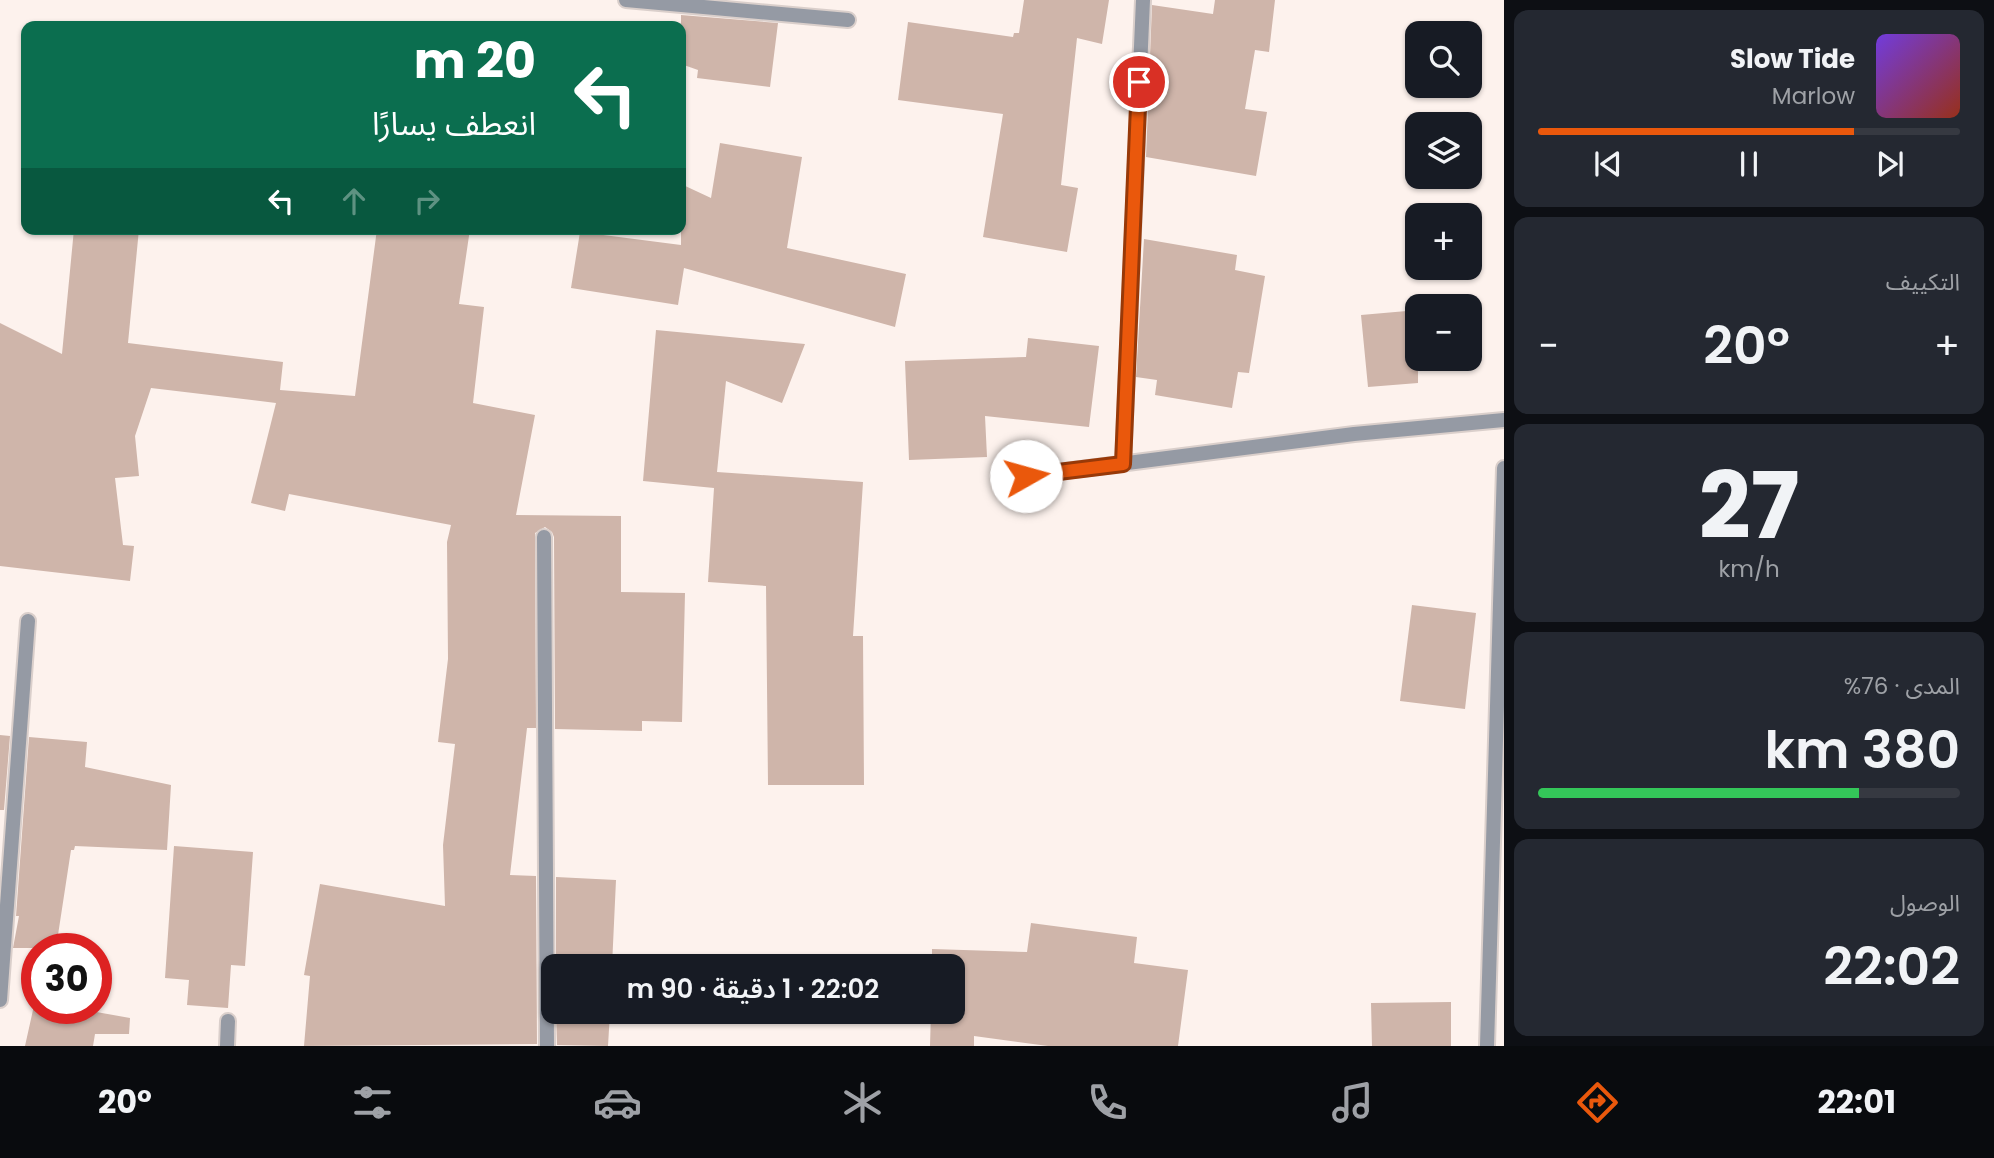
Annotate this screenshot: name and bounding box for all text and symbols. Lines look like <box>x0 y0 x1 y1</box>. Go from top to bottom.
map controls <box>1405 21 1482 371</box>
button: search <box>1405 21 1482 98</box>
text: 20 m <box>414 27 536 95</box>
text: Slow Tide <box>1730 41 1855 77</box>
icon: left <box>560 49 651 140</box>
pin <box>1109 52 1169 112</box>
icon: arrive <box>1120 63 1158 101</box>
text: Marlow <box>1772 80 1855 112</box>
text: انعطف يسارًا <box>372 101 536 146</box>
button: layers <box>1405 112 1482 189</box>
icon: previous <box>1589 145 1627 183</box>
icon: pause <box>1730 145 1768 183</box>
icon: next <box>1871 145 1909 183</box>
icon: left <box>262 182 300 220</box>
icon: ahead <box>335 182 373 220</box>
icon: right <box>408 182 446 220</box>
button: + <box>1405 203 1482 280</box>
text: التكييف <box>1886 266 1960 298</box>
button: − <box>1405 294 1482 371</box>
text: 20° <box>1703 309 1790 382</box>
text: − <box>1538 319 1559 372</box>
text: + <box>1934 319 1960 372</box>
position arrow <box>989 439 1063 513</box>
text: 27 <box>1699 442 1799 570</box>
text: km/h <box>1718 553 1780 585</box>
text: المدى · 76% <box>1844 670 1960 702</box>
text: 380 km <box>1765 713 1960 786</box>
text: الوصول <box>1890 887 1960 919</box>
text: 22:02 <box>1823 930 1960 1003</box>
speed limit sign: 30 <box>21 933 112 1024</box>
text: 22:02 · 1 دقيقة · 90 m <box>627 971 879 1007</box>
icon: filters <box>348 1078 397 1127</box>
icon: car <box>593 1078 642 1127</box>
icon: climate <box>838 1078 887 1127</box>
icon: phone <box>1083 1078 1132 1127</box>
icon: music <box>1328 1078 1377 1127</box>
icon: directions <box>1573 1078 1622 1127</box>
text: 20° <box>98 1079 152 1124</box>
text: 22:01 <box>1818 1079 1896 1124</box>

